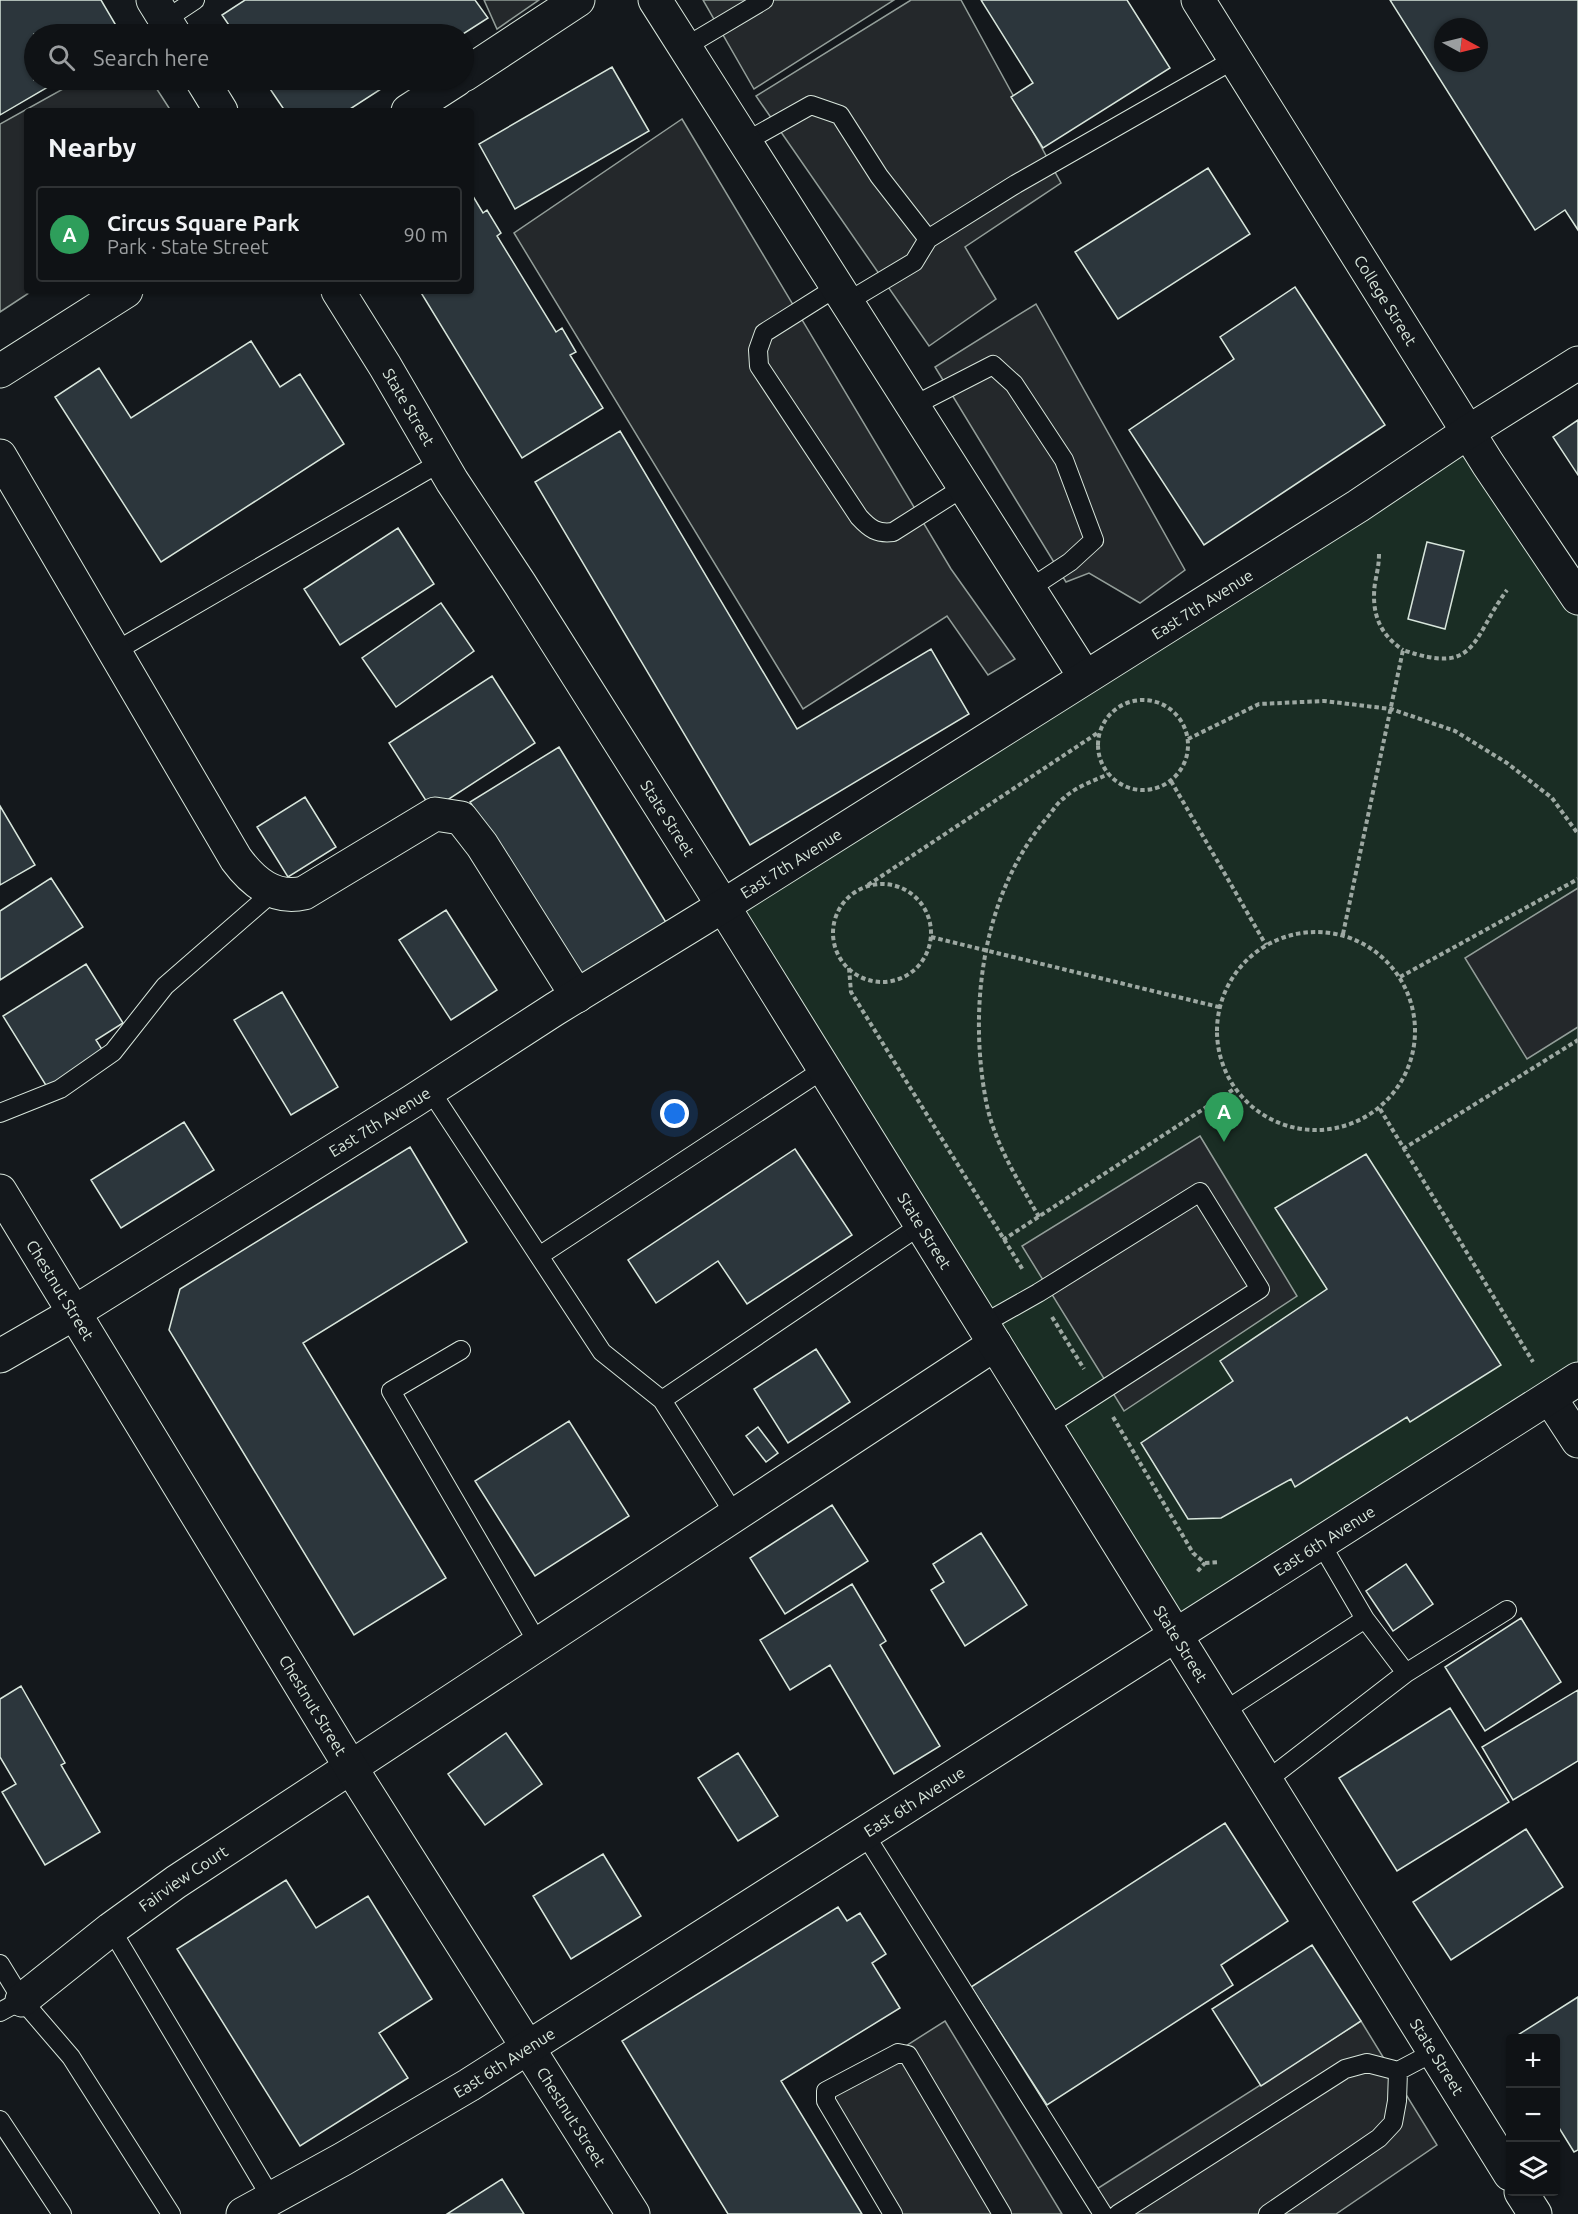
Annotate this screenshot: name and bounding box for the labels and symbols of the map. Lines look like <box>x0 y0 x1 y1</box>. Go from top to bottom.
north arrow <box>1434 18 1488 72</box>
street label: College Street <box>1351 252 1421 349</box>
street label: State Street <box>379 365 439 450</box>
street label: East 7th Avenue <box>1148 566 1256 643</box>
street label: State Street <box>637 777 699 860</box>
street label: East 7th Avenue <box>737 825 845 902</box>
street label: East 7th Avenue <box>326 1083 434 1160</box>
pin: A <box>1204 1092 1244 1142</box>
your location <box>660 1099 689 1128</box>
street label: State Street <box>894 1189 955 1273</box>
street label: Chestnut Street <box>23 1237 98 1344</box>
street label: East 6th Avenue <box>1270 1502 1378 1579</box>
street label: State Street <box>1151 1602 1212 1686</box>
street label: Chestnut Street <box>276 1652 351 1759</box>
street label: East 6th Avenue <box>860 1763 968 1840</box>
street label: Fairview Court <box>135 1841 231 1915</box>
street label: State Street <box>1407 2015 1468 2099</box>
street label: East 6th Avenue <box>450 2024 558 2101</box>
street label: Chestnut Street <box>533 2064 610 2170</box>

